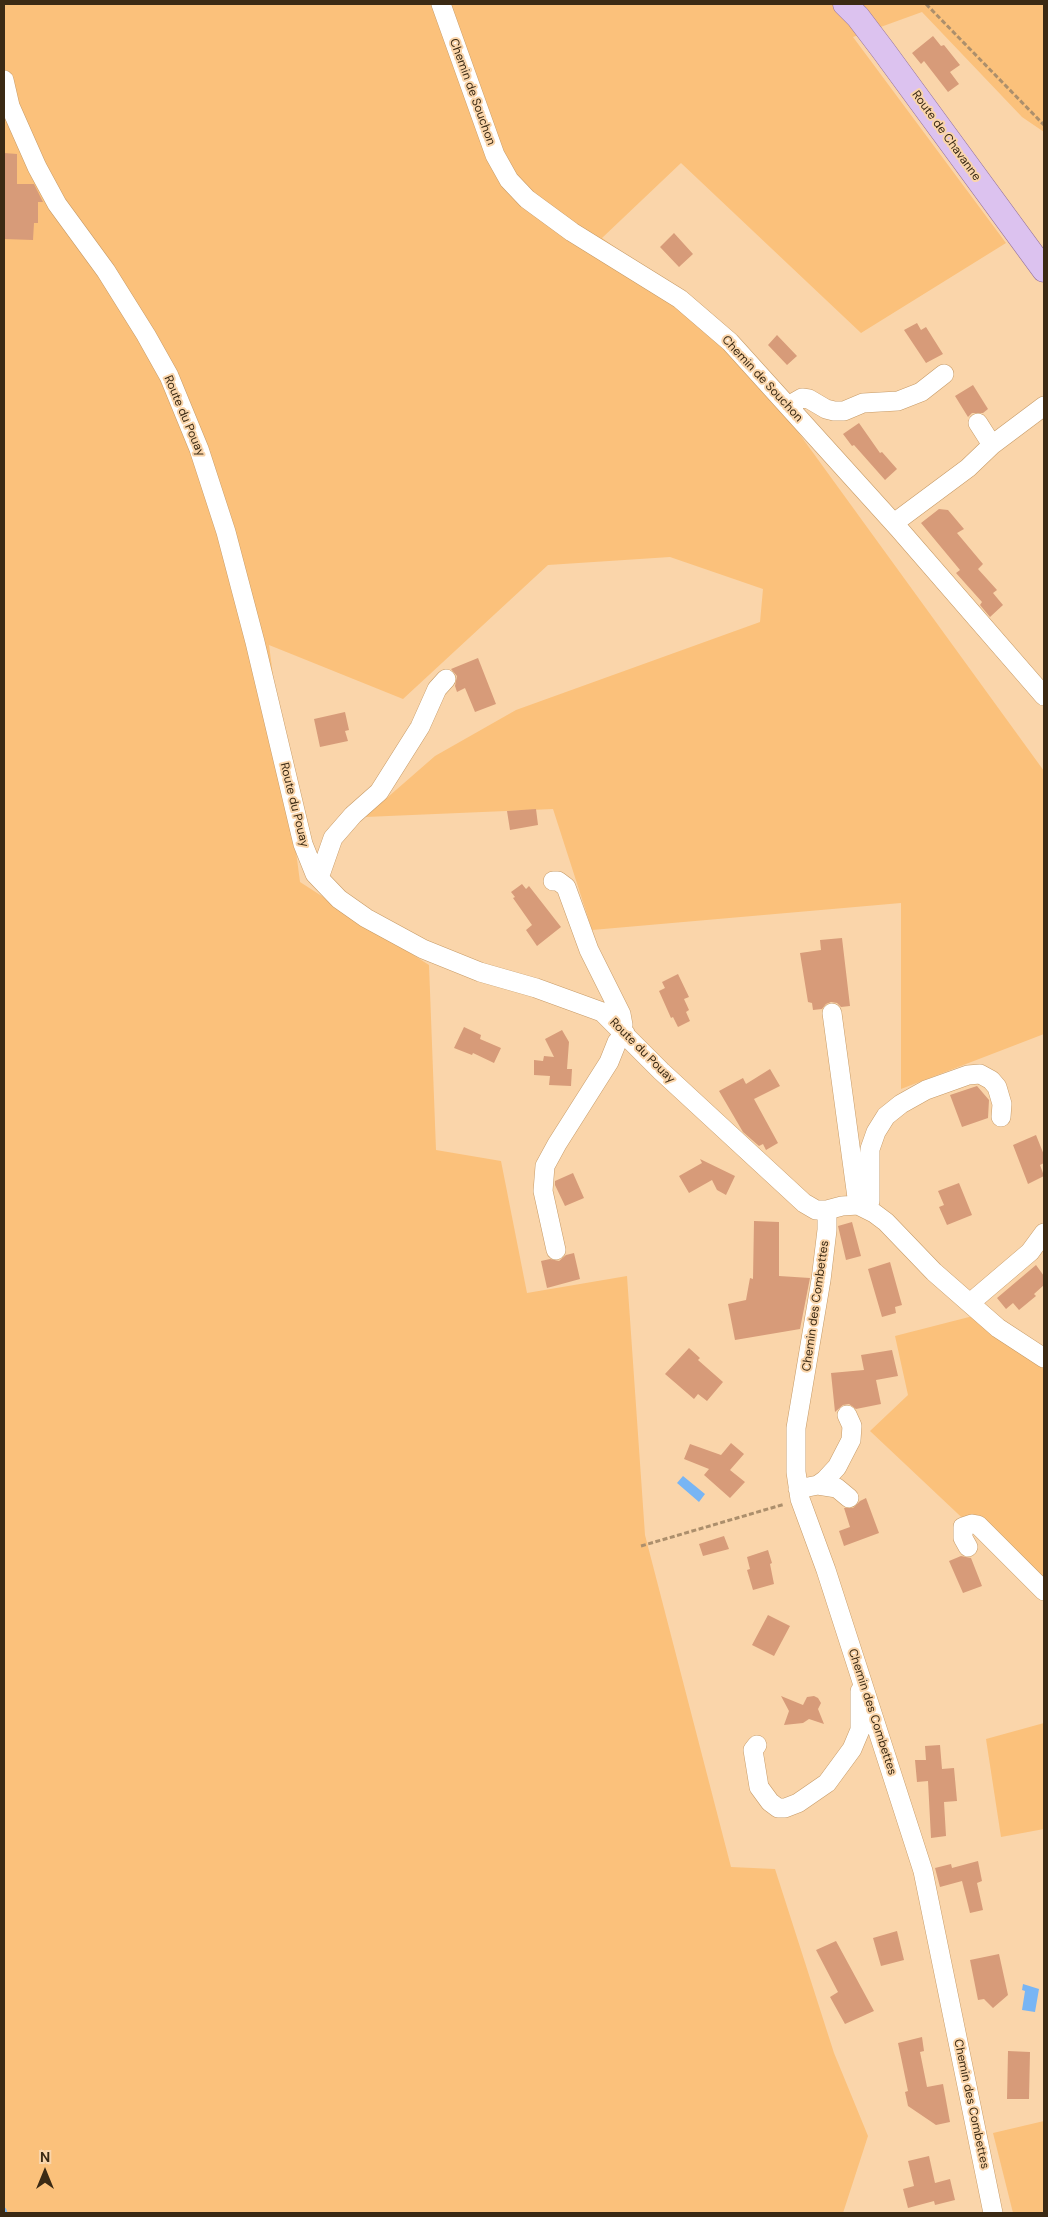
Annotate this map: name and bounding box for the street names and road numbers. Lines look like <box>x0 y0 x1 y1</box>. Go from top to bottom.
street label: Chemin de Souchon <box>446 37 498 147</box>
street label: Route de Chavanne <box>908 88 984 184</box>
street label: Chemin de Souchon <box>718 333 806 425</box>
street label: Route du Pouay <box>160 373 208 459</box>
street label: Route du Pouay <box>277 761 311 849</box>
street label: Route du Pouay <box>606 1015 678 1087</box>
street label: Chemin des Combettes <box>800 1240 832 1372</box>
street label: Chemin des Combettes <box>845 1647 899 1777</box>
street label: Chemin des Combettes <box>950 2038 992 2170</box>

